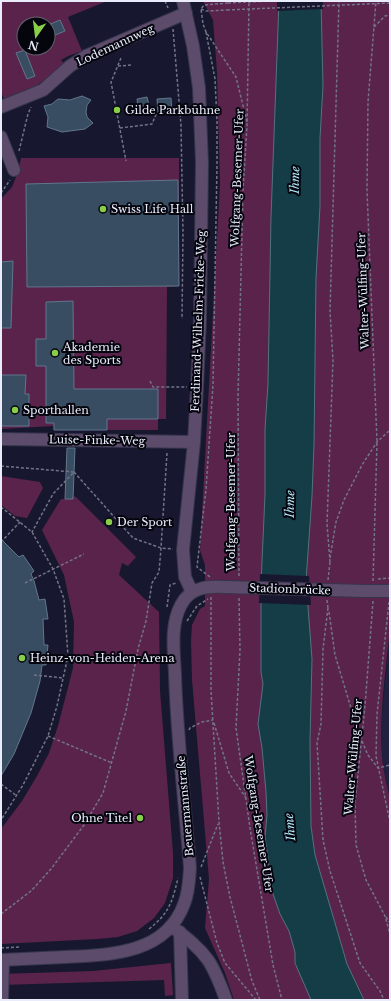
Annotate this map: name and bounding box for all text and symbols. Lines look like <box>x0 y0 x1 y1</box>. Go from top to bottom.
north arrow <box>16 16 56 56</box>
street label: Lodemannweg <box>74 21 156 69</box>
text: N <box>26 38 40 54</box>
place label: Gilde Parkbühne <box>125 103 220 117</box>
marker: Gilde Parkbühne <box>112 105 122 115</box>
street label: Wolfgang-Besemer-Ufer <box>228 108 246 248</box>
water label: Ihme <box>287 166 302 195</box>
place label: Swiss Life Hall <box>111 202 194 216</box>
marker: Swiss Life Hall <box>98 204 108 214</box>
street label: Ferdinand-Wilhelm-Fricke-Weg <box>188 230 208 412</box>
street label: Walter-Wülfing-Ufer <box>354 232 372 351</box>
place label: Akademie des Sports <box>62 340 121 367</box>
marker: Akademie des Sports <box>50 348 60 358</box>
place label: Sporthallen <box>23 403 89 417</box>
marker: Sporthallen <box>10 405 20 415</box>
street label: Luise-Finke-Weg <box>49 432 146 448</box>
street label: Wolfgang-Besemer-Ufer <box>224 432 238 572</box>
water label: Ihme <box>282 490 297 519</box>
place label: Der Sport <box>117 515 173 529</box>
marker: Der Sport <box>104 517 114 527</box>
street label: Stadionbrücke <box>249 581 331 597</box>
place label: Heinz-von-Heiden-Arena <box>30 651 175 665</box>
marker: Heinz-von-Heiden-Arena <box>17 653 27 663</box>
street label: Walter-Wülfing-Ufer <box>341 698 365 817</box>
street label: Wolfgang-Besemer-Ufer <box>241 754 277 894</box>
street label: Beuermannstraße <box>174 755 196 857</box>
place label: Ohne Titel <box>71 811 132 825</box>
water label: Ihme <box>281 812 298 842</box>
marker: Ohne Titel <box>135 813 145 823</box>

